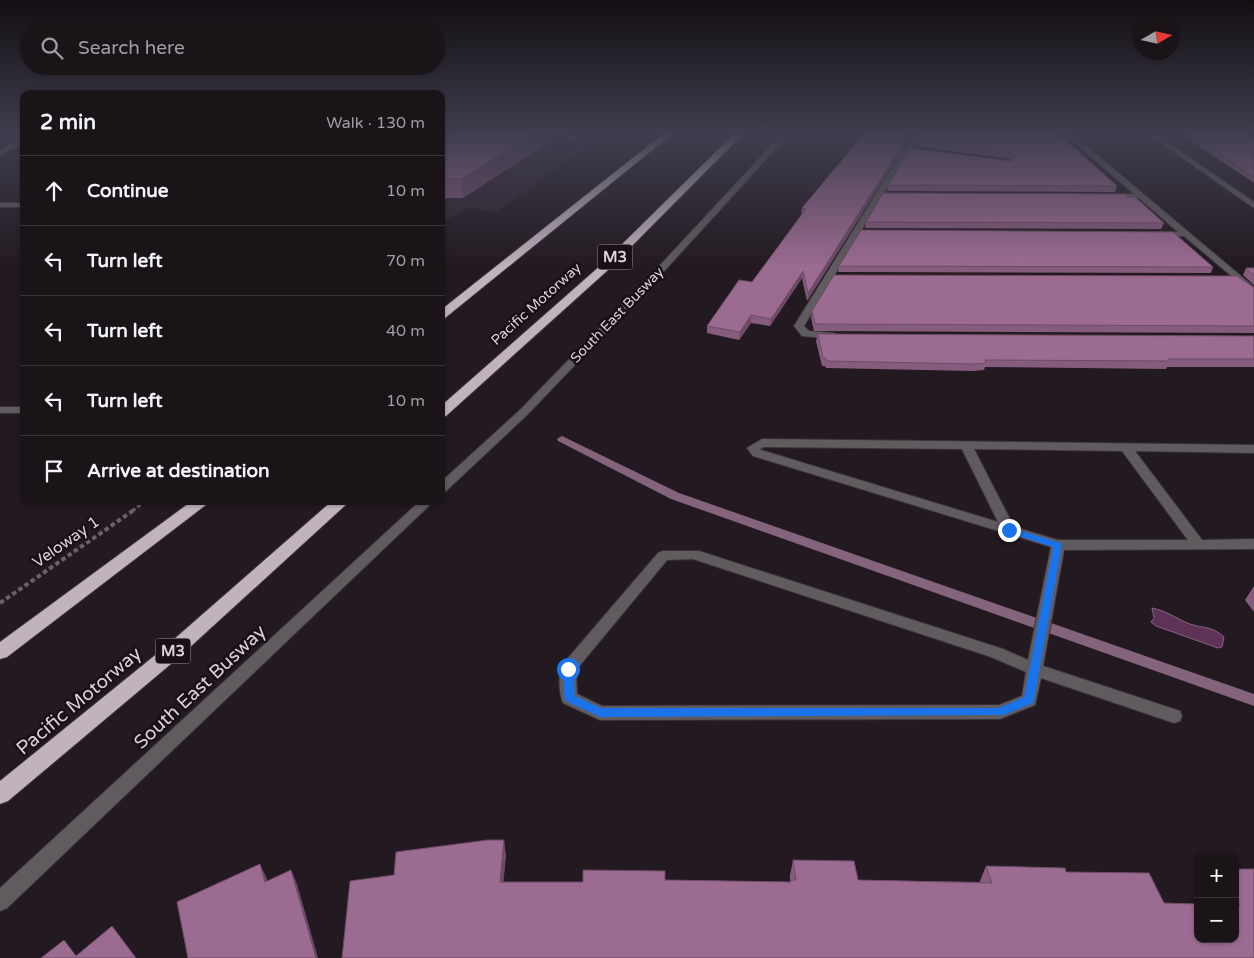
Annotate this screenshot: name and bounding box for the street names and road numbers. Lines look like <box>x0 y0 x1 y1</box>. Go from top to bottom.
road number: M3 <box>598 244 632 270</box>
street label: Pacific Motorway <box>488 259 585 349</box>
street label: South East Busway <box>567 263 667 366</box>
street label: Veloway 1 <box>29 512 103 572</box>
street label: South East Busway <box>130 620 270 754</box>
road number: M3 <box>156 638 190 664</box>
street label: Pacific Motorway <box>12 642 146 760</box>

